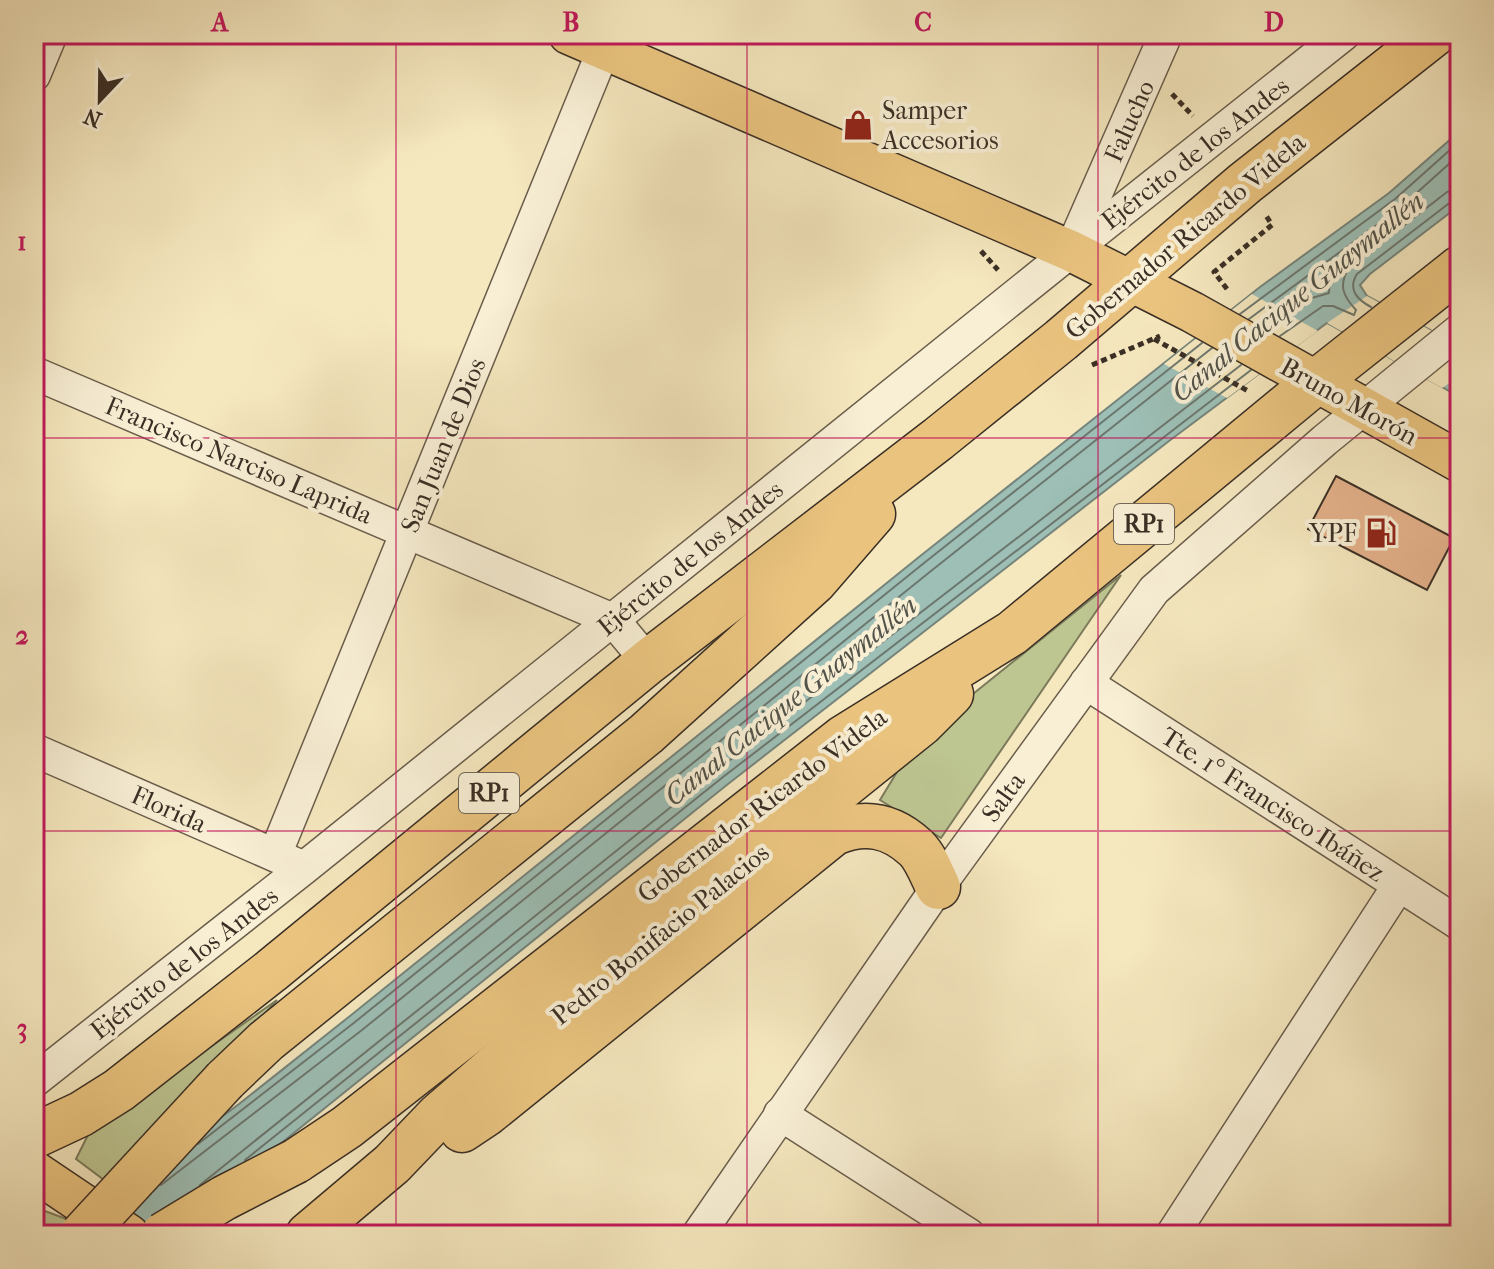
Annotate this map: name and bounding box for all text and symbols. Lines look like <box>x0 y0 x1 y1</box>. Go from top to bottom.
text: A <box>210 7 230 38</box>
text: B <box>563 7 580 38</box>
text: C <box>914 7 932 38</box>
text: D <box>1264 7 1284 38</box>
north arrow <box>60 60 140 140</box>
street label: Ejército de los Andes <box>1095 70 1295 236</box>
street label: Falucho <box>1098 75 1161 167</box>
place label: Samper Accesorios <box>881 95 999 156</box>
text: N <box>80 102 105 133</box>
shop icon: Samper Accesorios <box>841 108 875 142</box>
street label: Gobernador Ricardo Videla <box>1059 126 1312 346</box>
water label: Canal Cacique Guaymallén <box>1164 184 1430 408</box>
text: 1 <box>17 226 27 257</box>
street label: Bruno Morón <box>1275 351 1423 452</box>
street label: San Juan de Dios <box>394 353 493 537</box>
street label: Francisco Narciso Laprida <box>101 390 378 531</box>
street label: Ejército de los Andes <box>591 474 789 643</box>
road number: RP1 <box>1114 504 1174 544</box>
fuel station icon: YPF <box>1364 516 1398 550</box>
place label: YPF <box>1308 518 1357 549</box>
water label: Canal Cacique Guaymallén <box>657 588 923 812</box>
text: 2 <box>15 620 29 651</box>
street label: Gobernador Ricardo Videla <box>632 701 894 909</box>
street label: Tte. 1° Francisco Ibáñez <box>1155 721 1390 888</box>
street label: Salta <box>975 766 1032 828</box>
road number: RP1 <box>459 773 519 813</box>
street label: Florida <box>126 779 212 840</box>
street label: Pedro Bonifacio Palacios <box>545 837 775 1032</box>
street label: Ejército de los Andes <box>84 880 284 1046</box>
text: 3 <box>17 1013 27 1044</box>

